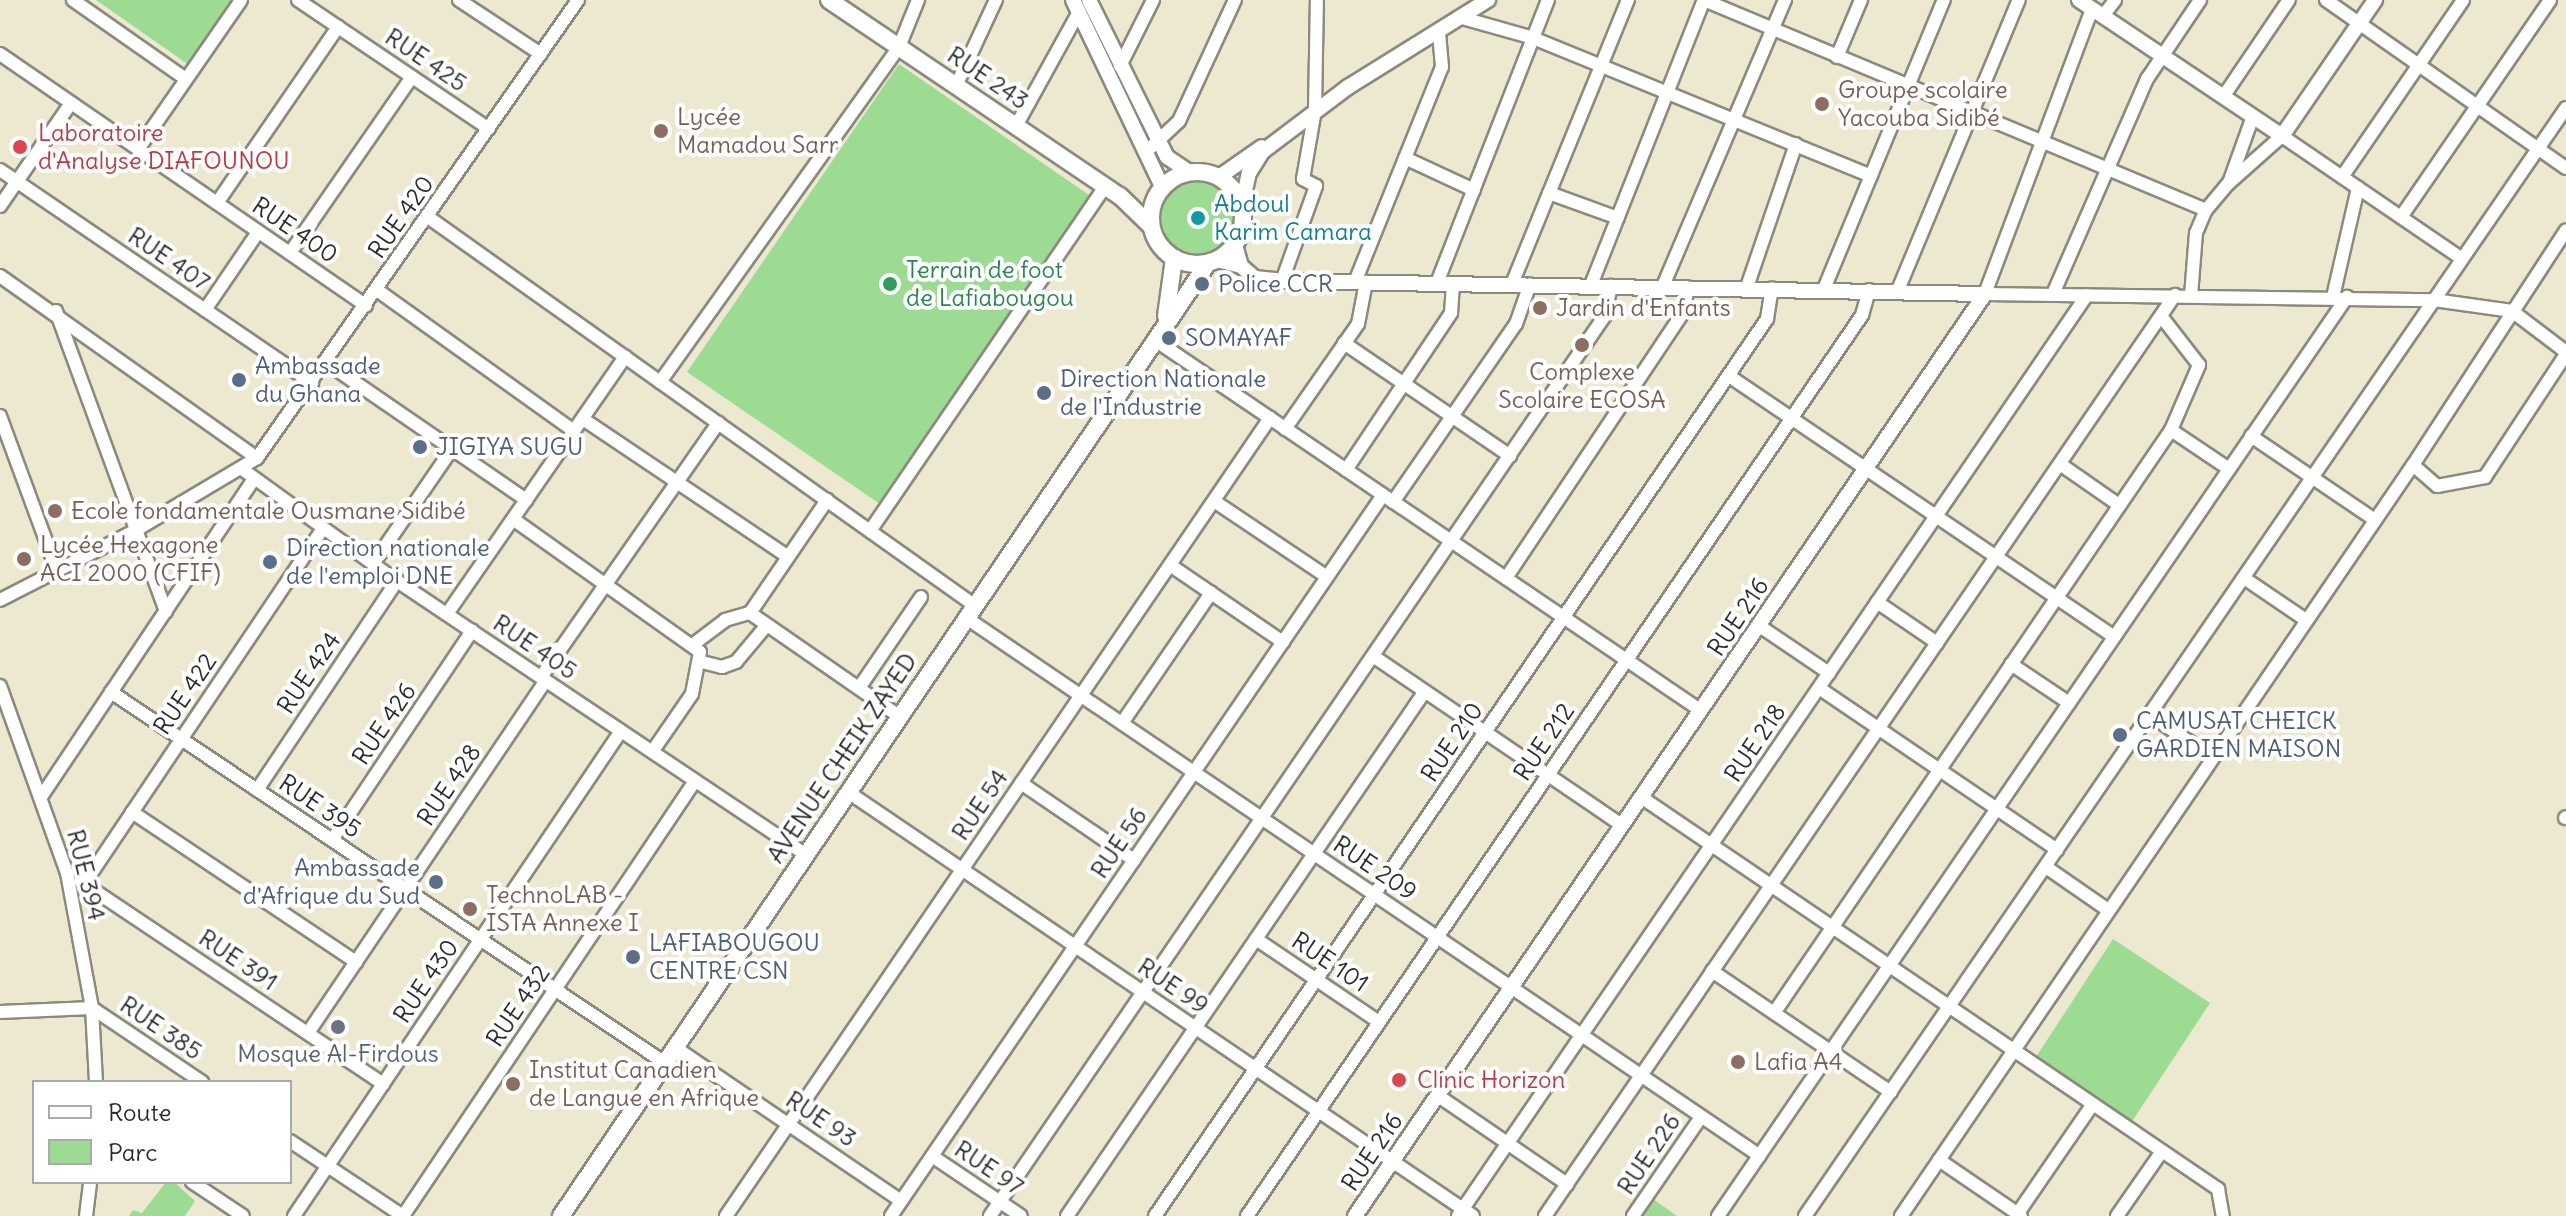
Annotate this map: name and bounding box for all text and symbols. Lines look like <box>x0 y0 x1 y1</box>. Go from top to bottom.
street label: RUE 425 <box>380 22 472 98</box>
street label: RUE 243 <box>942 40 1034 116</box>
place label: Groupe scolaire Yacouba Sidibé <box>1838 76 2008 132</box>
marker: Groupe scolaire Yacouba Sidibé <box>1813 95 1831 113</box>
place label: Lycée Mamadou Sarr <box>677 103 839 159</box>
place label: Laboratoire d'Analyse DIAFOUNOU <box>38 119 290 175</box>
marker: Lycée Mamadou Sarr <box>652 122 670 140</box>
marker: Laboratoire d'Analyse DIAFOUNOU <box>9 136 31 158</box>
street label: RUE 420 <box>362 170 440 264</box>
place label: Abdoul Karim Camara <box>1214 190 1372 246</box>
street label: RUE 400 <box>247 191 343 269</box>
marker: Abdoul Karim Camara <box>1189 209 1207 227</box>
street label: RUE 407 <box>123 221 215 297</box>
place label: Terrain de foot de Lafiabougou <box>906 256 1074 312</box>
place label: Police CCR <box>1218 270 1333 298</box>
marker: Terrain de foot de Lafiabougou <box>881 275 899 293</box>
marker: Police CCR <box>1193 275 1211 293</box>
place label: Jardin d'Enfants <box>1556 294 1731 322</box>
marker: Jardin d'Enfants <box>1531 299 1549 317</box>
place label: SOMAYAF <box>1185 324 1292 352</box>
marker: SOMAYAF <box>1160 329 1178 347</box>
marker: Complexe Scolaire ECOSA <box>1573 336 1591 354</box>
place label: Ambassade du Ghana <box>255 352 381 408</box>
place label: Complexe Scolaire ECOSA <box>1498 358 1666 414</box>
place label: Direction Nationale de l'Industrie <box>1060 365 1266 421</box>
marker: Ambassade du Ghana <box>230 371 248 389</box>
marker: Direction Nationale de l'Industrie <box>1035 384 1053 402</box>
place label: JIGIYA SUGU <box>436 433 583 461</box>
marker: JIGIYA SUGU <box>411 438 429 456</box>
place label: Ecole fondamentale Ousmane Sidibé <box>71 497 466 525</box>
marker: Ecole fondamentale Ousmane Sidibé <box>46 502 64 520</box>
place label: Lycée Hexagone ACI 2000 (CFIF) <box>40 531 221 587</box>
place label: Direction nationale de l'emploi DNE <box>286 534 490 590</box>
marker: Lycée Hexagone ACI 2000 (CFIF) <box>15 550 33 568</box>
marker: Direction nationale de l'emploi DNE <box>261 553 279 571</box>
street label: RUE 216 <box>1701 572 1775 662</box>
street label: RUE 405 <box>488 609 582 685</box>
street label: RUE 424 <box>271 627 347 719</box>
street label: RUE 422 <box>147 648 223 740</box>
street label: AVENUE CHEIK ZAYED <box>761 648 923 868</box>
street label: RUE 426 <box>346 678 422 770</box>
street label: RUE 210 <box>1415 697 1489 787</box>
street label: RUE 212 <box>1508 698 1580 786</box>
street label: RUE 218 <box>1718 698 1792 788</box>
place label: CAMUSAT CHEICK GARDIEN MAISON <box>2136 707 2341 763</box>
marker: CAMUSAT CHEICK GARDIEN MAISON <box>2111 726 2129 744</box>
street label: RUE 428 <box>411 739 487 831</box>
street label: RUE 54 <box>946 764 1014 846</box>
street label: RUE 395 <box>274 768 366 844</box>
street label: RUE 56 <box>1085 802 1153 884</box>
street label: RUE 394 <box>61 827 111 923</box>
street label: RUE 209 <box>1328 830 1422 906</box>
place label: Ambassade d'Afrique du Sud <box>243 854 420 910</box>
marker: Ambassade d'Afrique du Sud <box>427 873 445 891</box>
place label: TechnoLAB - ISTA Annexe I <box>486 881 639 937</box>
marker: TechnoLAB - ISTA Annexe I <box>461 900 479 918</box>
street label: RUE 391 <box>193 923 283 997</box>
street label: RUE 101 <box>1286 926 1374 998</box>
place label: LAFIABOUGOU CENTRE CSN <box>649 929 820 985</box>
street label: RUE 430 <box>388 934 464 1028</box>
marker: LAFIABOUGOU CENTRE CSN <box>624 948 642 966</box>
street label: RUE 99 <box>1132 952 1214 1020</box>
street label: RUE 432 <box>480 960 556 1052</box>
street label: RUE 385 <box>115 990 207 1066</box>
marker: Mosque Al-Firdous <box>329 1018 347 1036</box>
place label: Mosque Al-Firdous <box>237 1040 439 1068</box>
place label: Lafia A4 <box>1754 1048 1843 1076</box>
marker: Lafia A4 <box>1729 1053 1747 1071</box>
place label: Institut Canadien de Langue en Afrique <box>529 1056 759 1112</box>
place label: Clinic Horizon <box>1417 1066 1565 1094</box>
marker: Clinic Horizon <box>1388 1069 1410 1091</box>
marker: Institut Canadien de Langue en Afrique <box>504 1075 522 1093</box>
legend <box>32 1080 292 1184</box>
street label: RUE 93 <box>780 1085 862 1153</box>
text: Route <box>108 1097 171 1127</box>
street label: RUE 216 <box>1335 1107 1409 1197</box>
street label: RUE 226 <box>1611 1108 1687 1200</box>
street label: RUE 97 <box>949 1135 1029 1201</box>
text: Parc <box>108 1137 157 1167</box>

